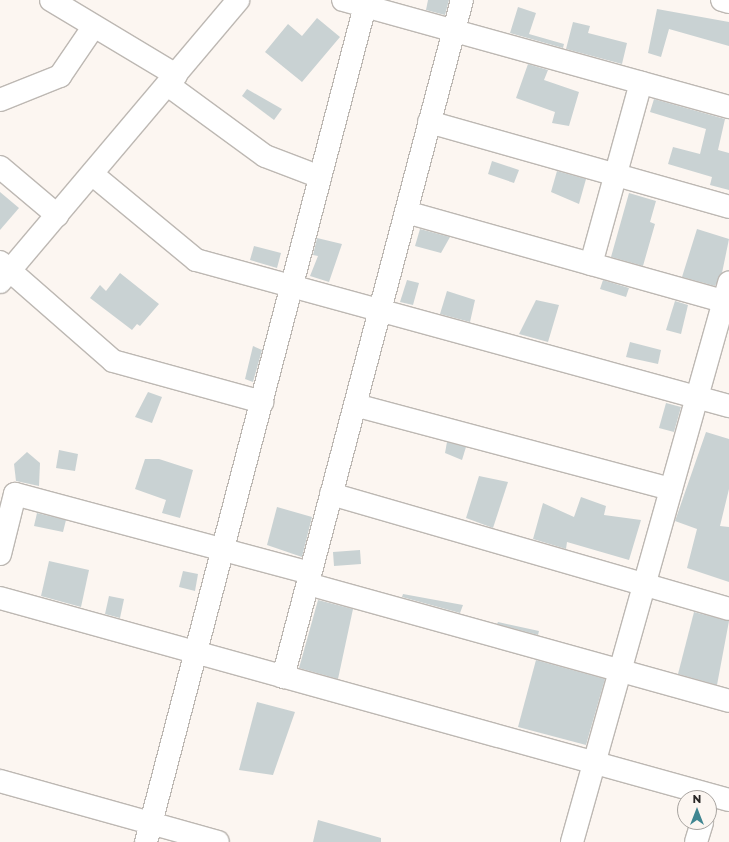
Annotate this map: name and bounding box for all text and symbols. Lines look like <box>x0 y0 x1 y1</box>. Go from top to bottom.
north arrow <box>677 790 717 830</box>
text: N <box>693 792 701 806</box>

